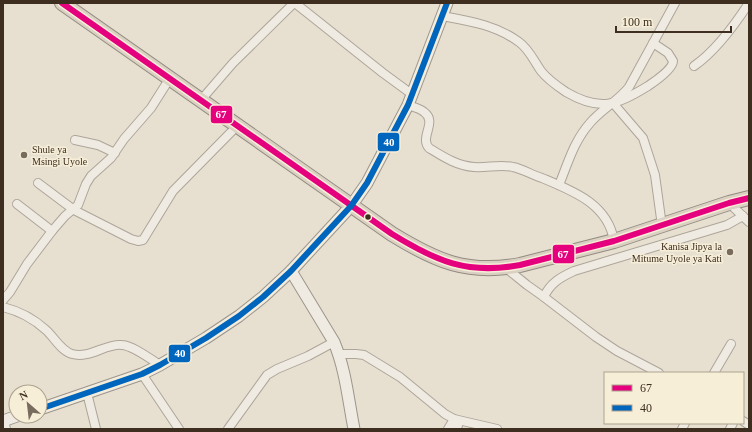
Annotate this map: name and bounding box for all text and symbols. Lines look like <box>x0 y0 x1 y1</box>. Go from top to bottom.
scale bar <box>616 8 731 34</box>
text: 100 m <box>622 15 653 29</box>
line badge: 67 <box>210 105 233 124</box>
text: 67 <box>216 108 227 120</box>
line badge: 40 <box>377 132 400 152</box>
text: 40 <box>384 136 395 148</box>
place label: Shule ya Msingi Uyole <box>32 144 88 167</box>
marker: Shule ya Msingi Uyole <box>19 150 29 160</box>
unlabelled marker <box>363 212 373 222</box>
place label: Kanisa Jipya la Mitume Uyole ya Kati <box>632 241 723 264</box>
line badge: 67 <box>552 244 575 264</box>
marker: Kanisa Jipya la Mitume Uyole ya Kati <box>725 247 735 257</box>
text: 67 <box>558 248 569 260</box>
line badge: 40 <box>168 344 191 363</box>
text: 40 <box>175 347 186 359</box>
legend <box>604 372 744 424</box>
text: 67 <box>640 381 652 395</box>
north arrow <box>8 384 48 424</box>
text: N <box>17 388 30 402</box>
text: 40 <box>640 401 652 415</box>

